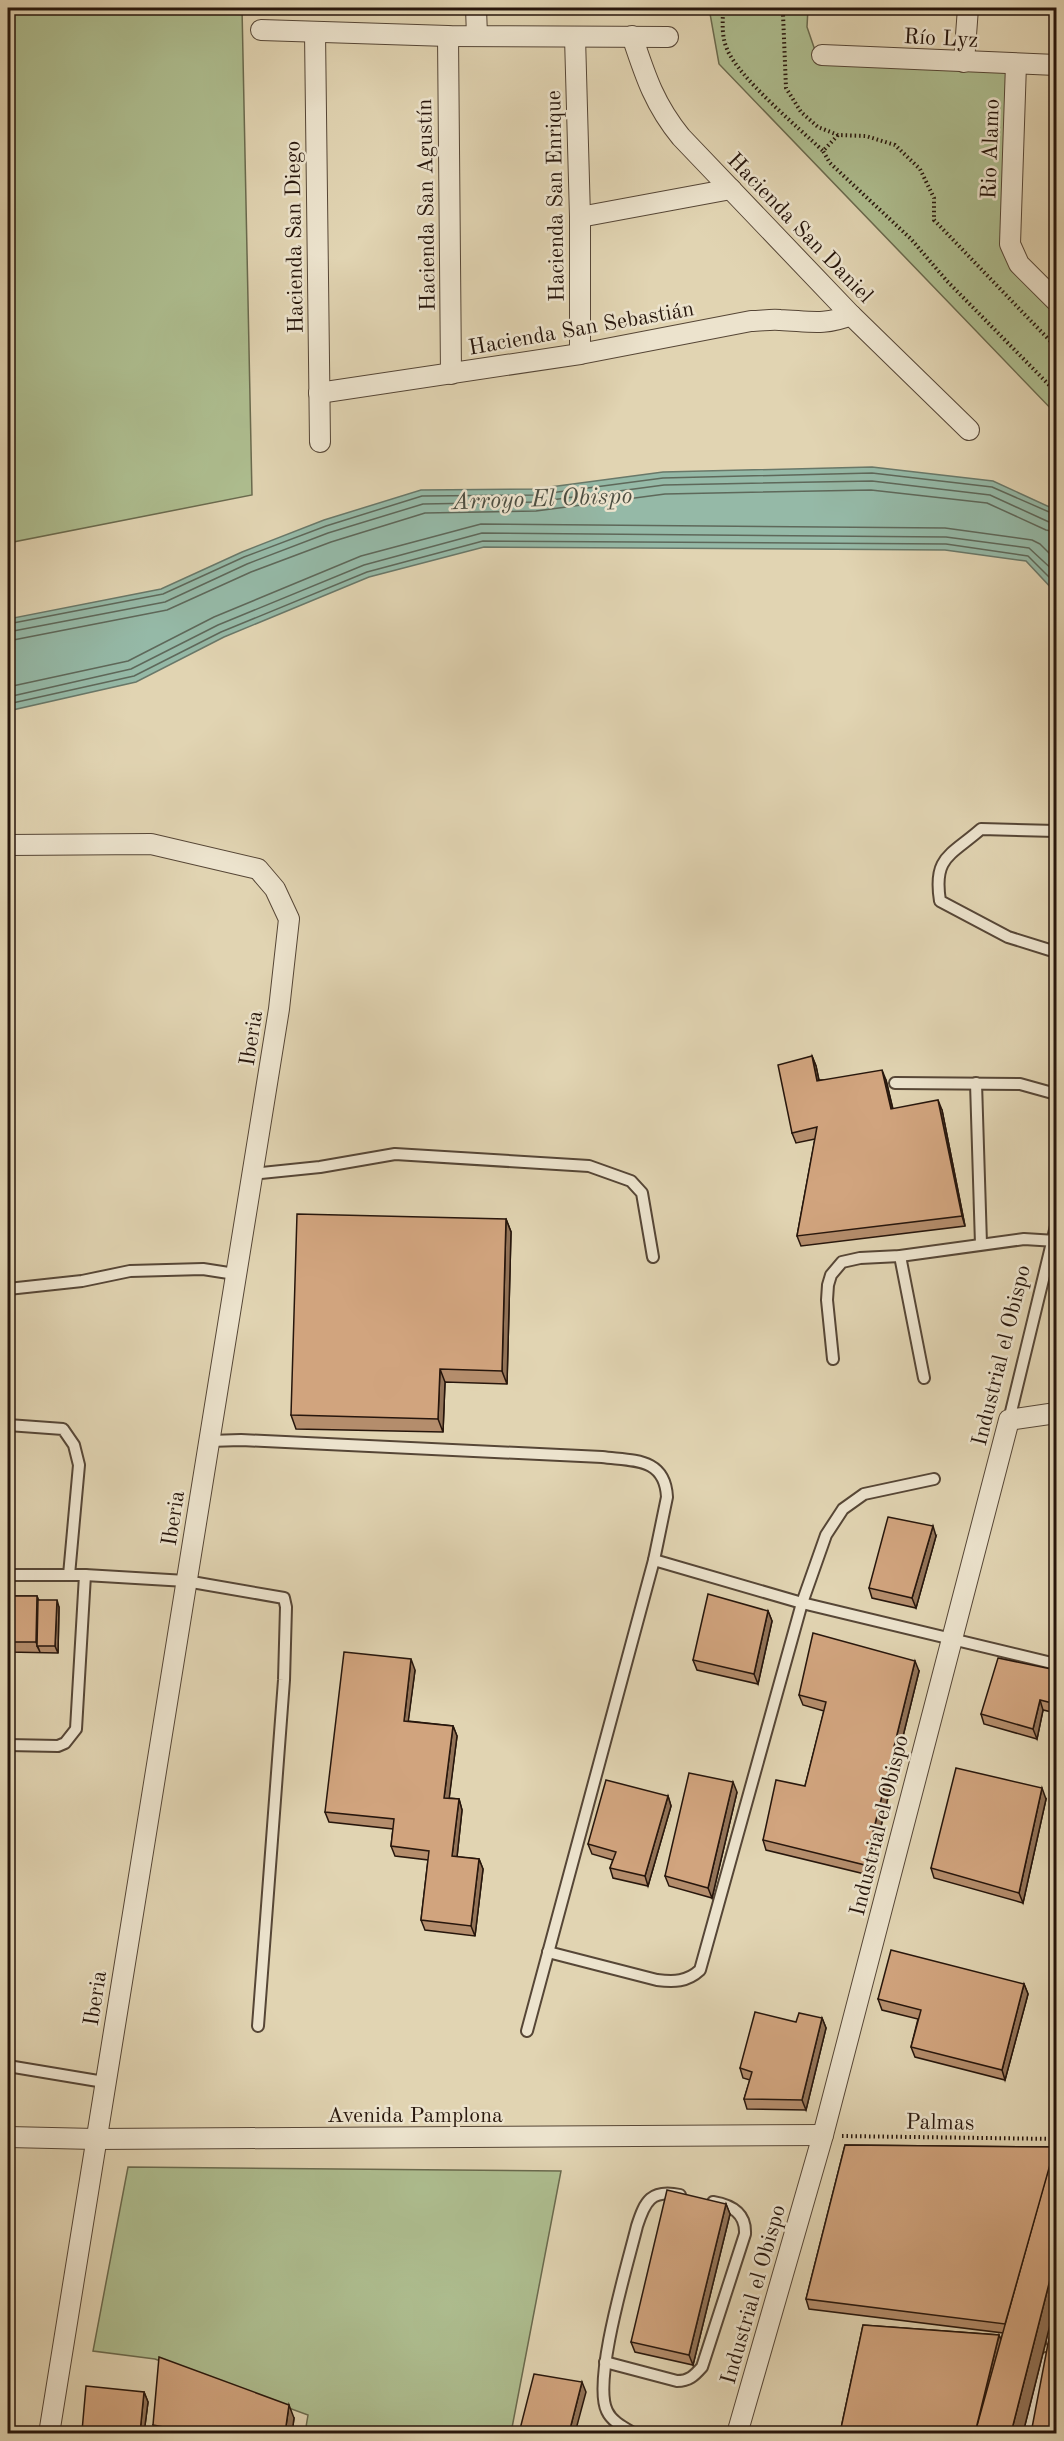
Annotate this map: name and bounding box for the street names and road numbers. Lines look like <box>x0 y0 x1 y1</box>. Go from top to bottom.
street label: Río Lyz <box>903 26 979 52</box>
street label: Hacienda San Enrique <box>543 90 569 302</box>
street label: Rio Alamo <box>978 98 1004 200</box>
street label: Hacienda San Agustín <box>414 99 440 311</box>
street label: Hacienda San Diego <box>282 140 308 334</box>
street label: Hacienda San Daniel <box>723 149 877 308</box>
street label: Hacienda San Sebastián <box>467 298 696 360</box>
street label: Iberia <box>237 1009 267 1068</box>
street label: Industrial el Obispo <box>969 1263 1035 1448</box>
street label: Iberia <box>159 1489 189 1548</box>
street label: Industrial el Obispo <box>847 1733 913 1918</box>
street label: Iberia <box>81 1969 111 2028</box>
street label: Avenida Pamplona <box>327 2105 503 2127</box>
street label: Palmas <box>905 2111 974 2135</box>
street label: Industrial el Obispo <box>718 2202 790 2387</box>

